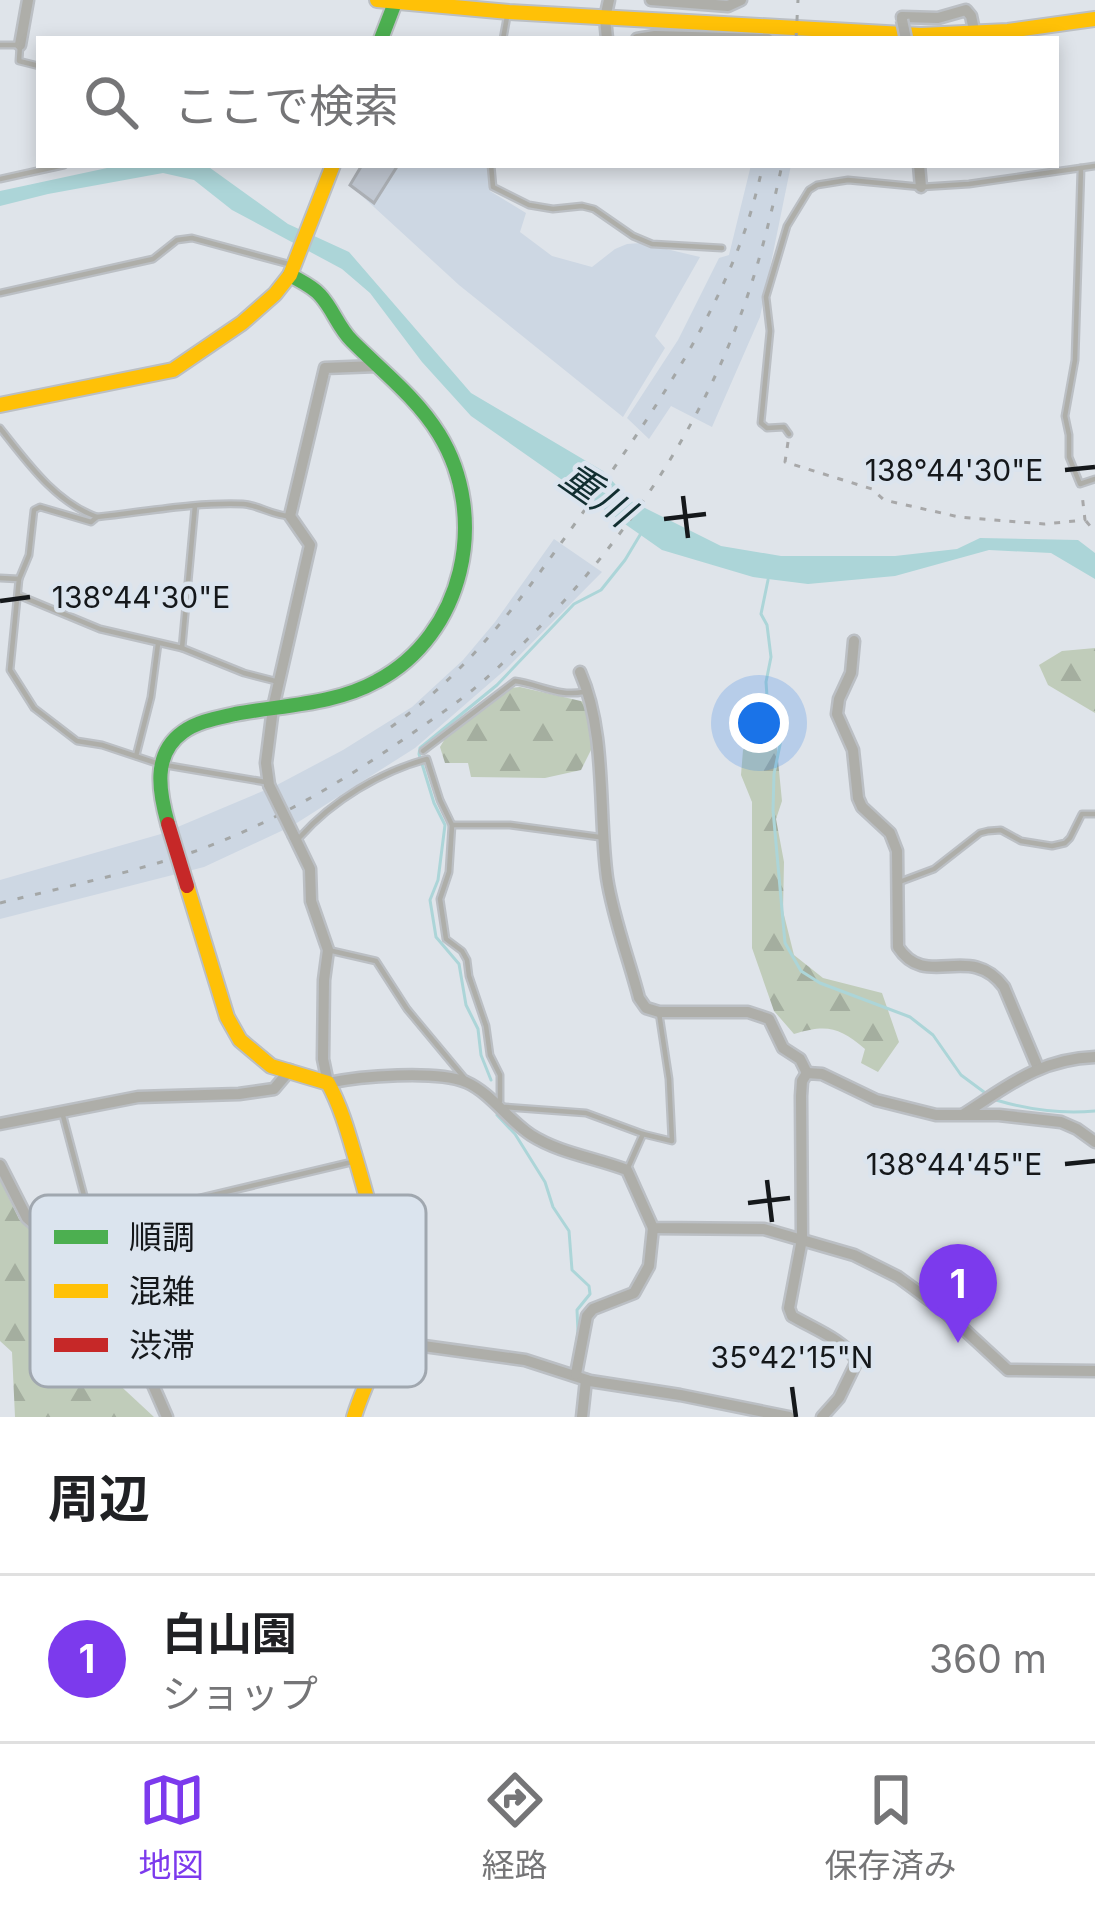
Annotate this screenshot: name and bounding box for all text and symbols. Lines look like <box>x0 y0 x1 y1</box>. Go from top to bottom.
search box <box>36 36 1059 168</box>
icon: search <box>78 69 144 135</box>
text: ここで検索 <box>174 78 399 133</box>
water label: 重川 <box>552 452 646 537</box>
text: 138°44'30"E <box>865 452 1043 488</box>
text: 138°44'30"E <box>52 579 230 615</box>
your location <box>729 693 789 753</box>
text: 138°44'45"E <box>866 1146 1042 1182</box>
legend <box>30 1195 426 1387</box>
text: 順調 <box>129 1217 195 1257</box>
pin: 1 <box>919 1244 997 1343</box>
text: 混雑 <box>129 1271 195 1311</box>
text: 渋滞 <box>129 1325 195 1365</box>
text: 35°42'15"N <box>711 1339 873 1375</box>
text: 周辺 <box>48 1468 150 1529</box>
text: 白山園 <box>162 1606 297 1661</box>
text: 1 <box>79 1635 95 1682</box>
text: 360 m <box>929 1635 1047 1682</box>
text: ショップ <box>162 1670 318 1717</box>
tab: 地図 <box>139 1767 205 1887</box>
tab: 経路 <box>482 1767 548 1887</box>
tab: 保存済み <box>825 1767 957 1887</box>

